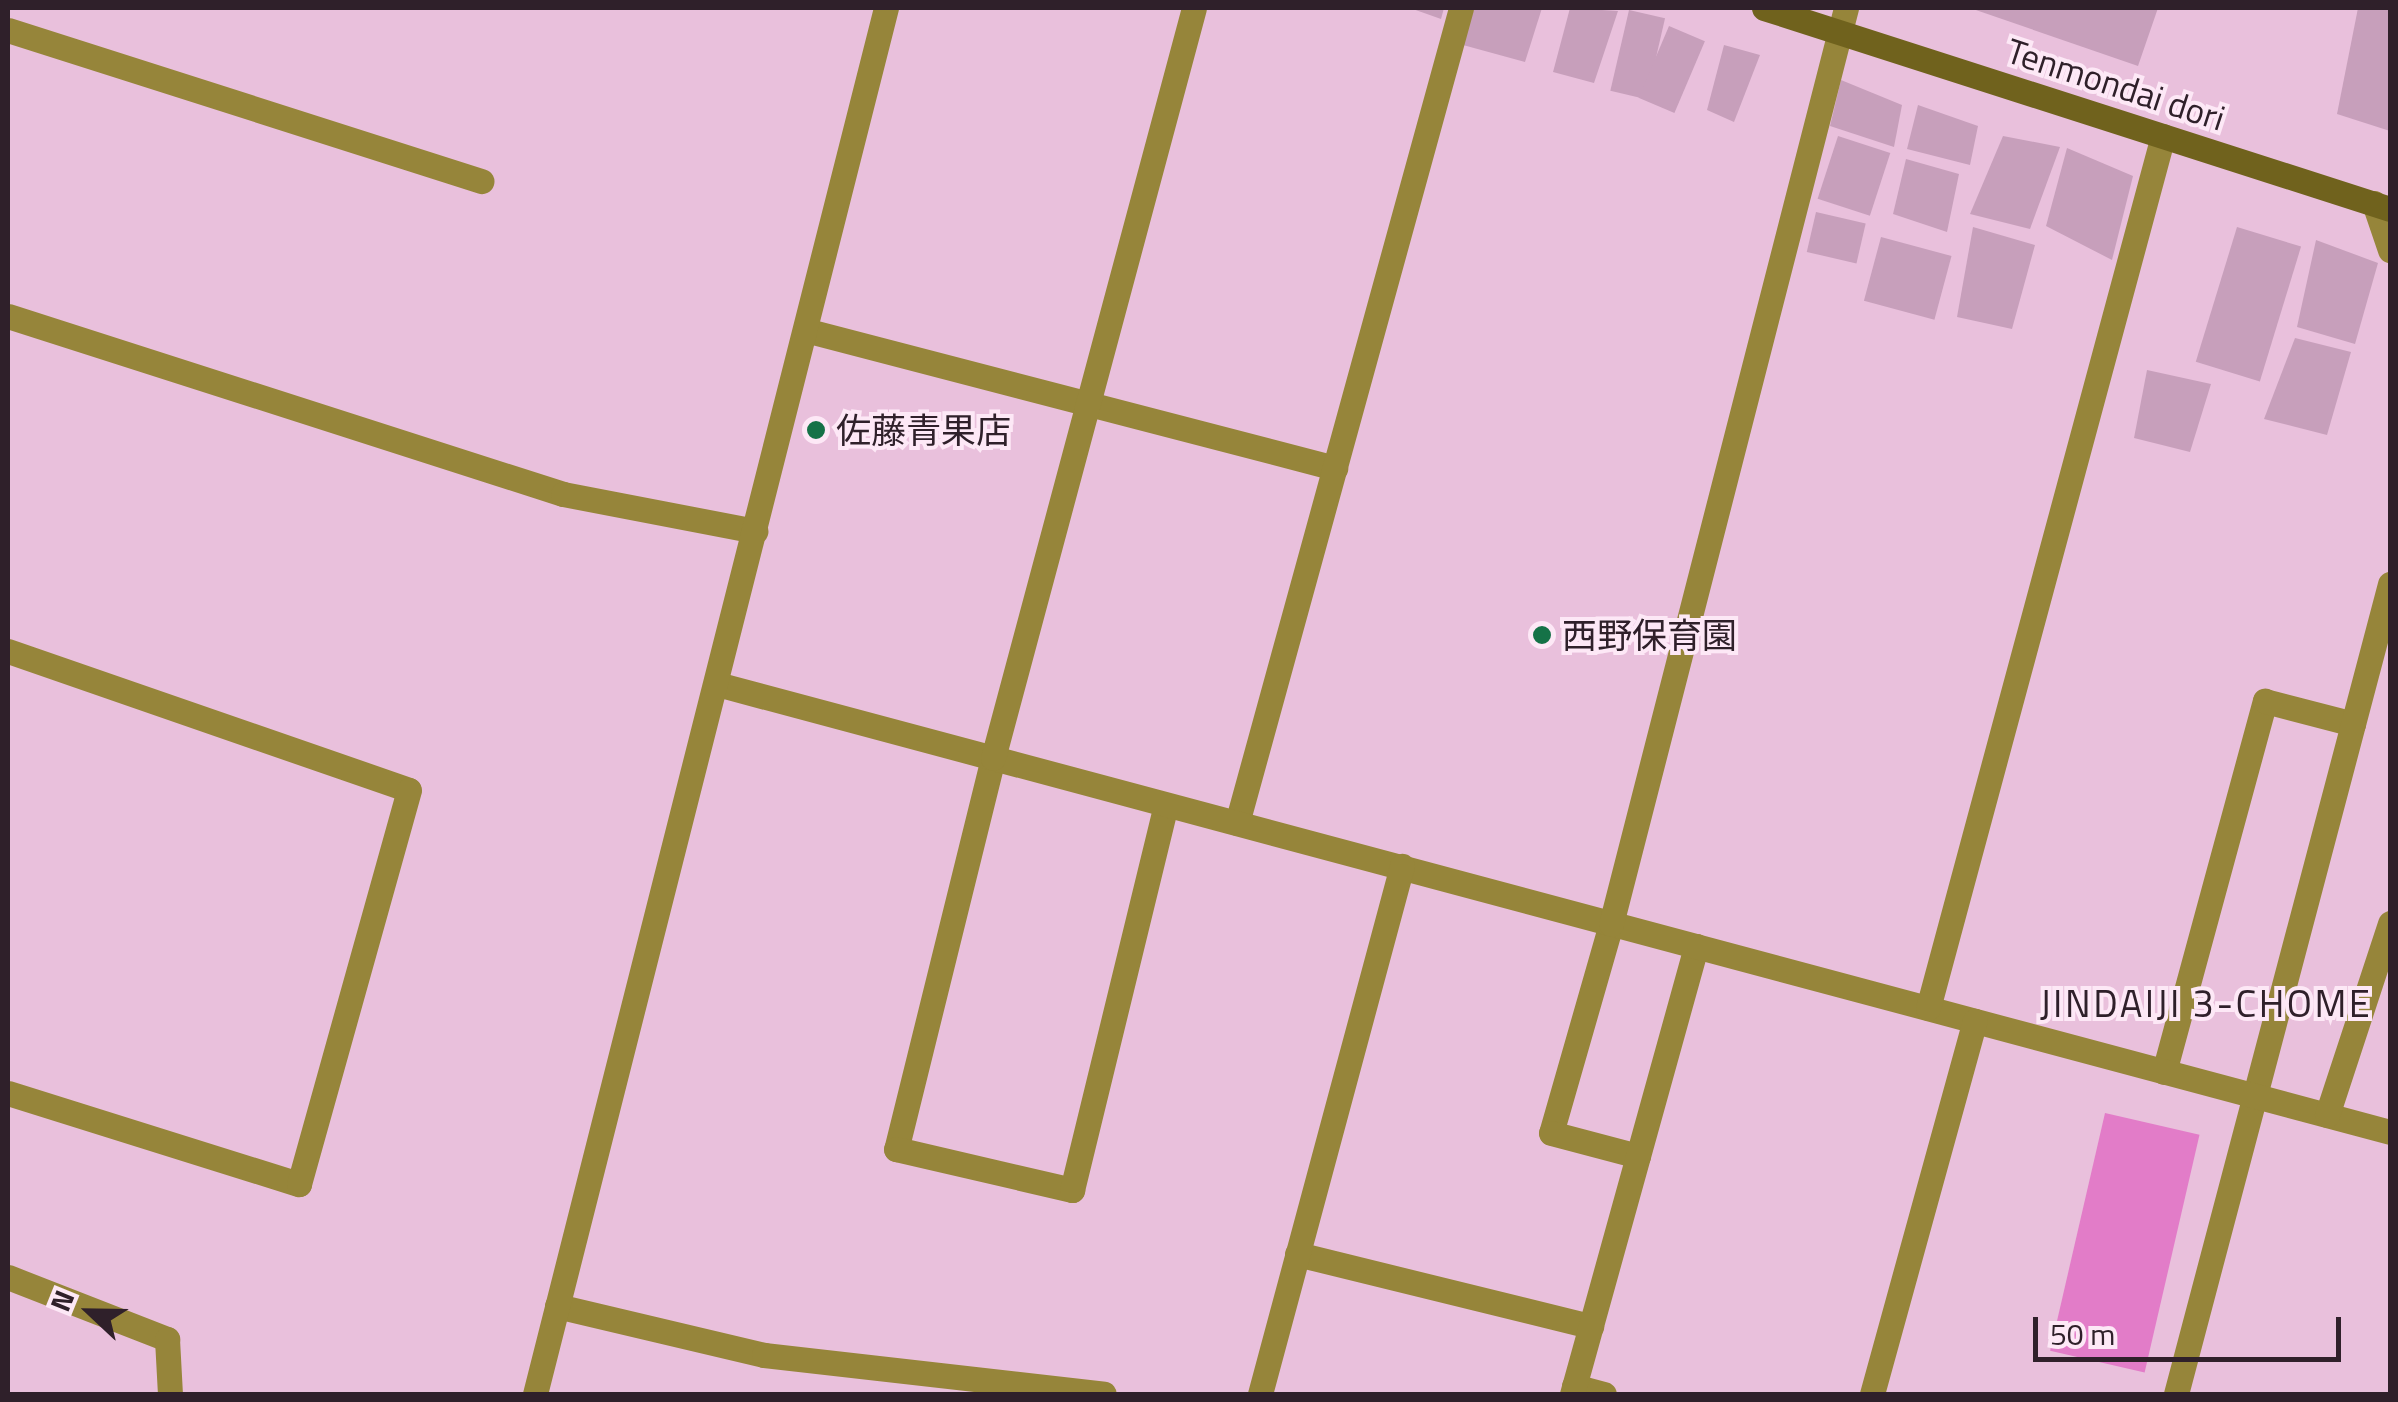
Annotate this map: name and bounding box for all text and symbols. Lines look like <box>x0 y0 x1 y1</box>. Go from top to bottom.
street label: Tenmondai dori <box>2002 29 2230 139</box>
place label: 佐藤青果店 <box>836 409 1011 451</box>
marker: 佐藤青果店 <box>805 419 827 441</box>
place label: 西野保育園 <box>1562 614 1737 656</box>
marker: 西野保育園 <box>1531 624 1553 646</box>
district label: JINDAIJI 3-CHOME <box>2040 981 2372 1027</box>
north arrow <box>40 1262 140 1362</box>
text: N <box>38 1284 85 1318</box>
scale bar <box>2038 1297 2346 1359</box>
text: 50 m <box>2050 1311 2115 1357</box>

